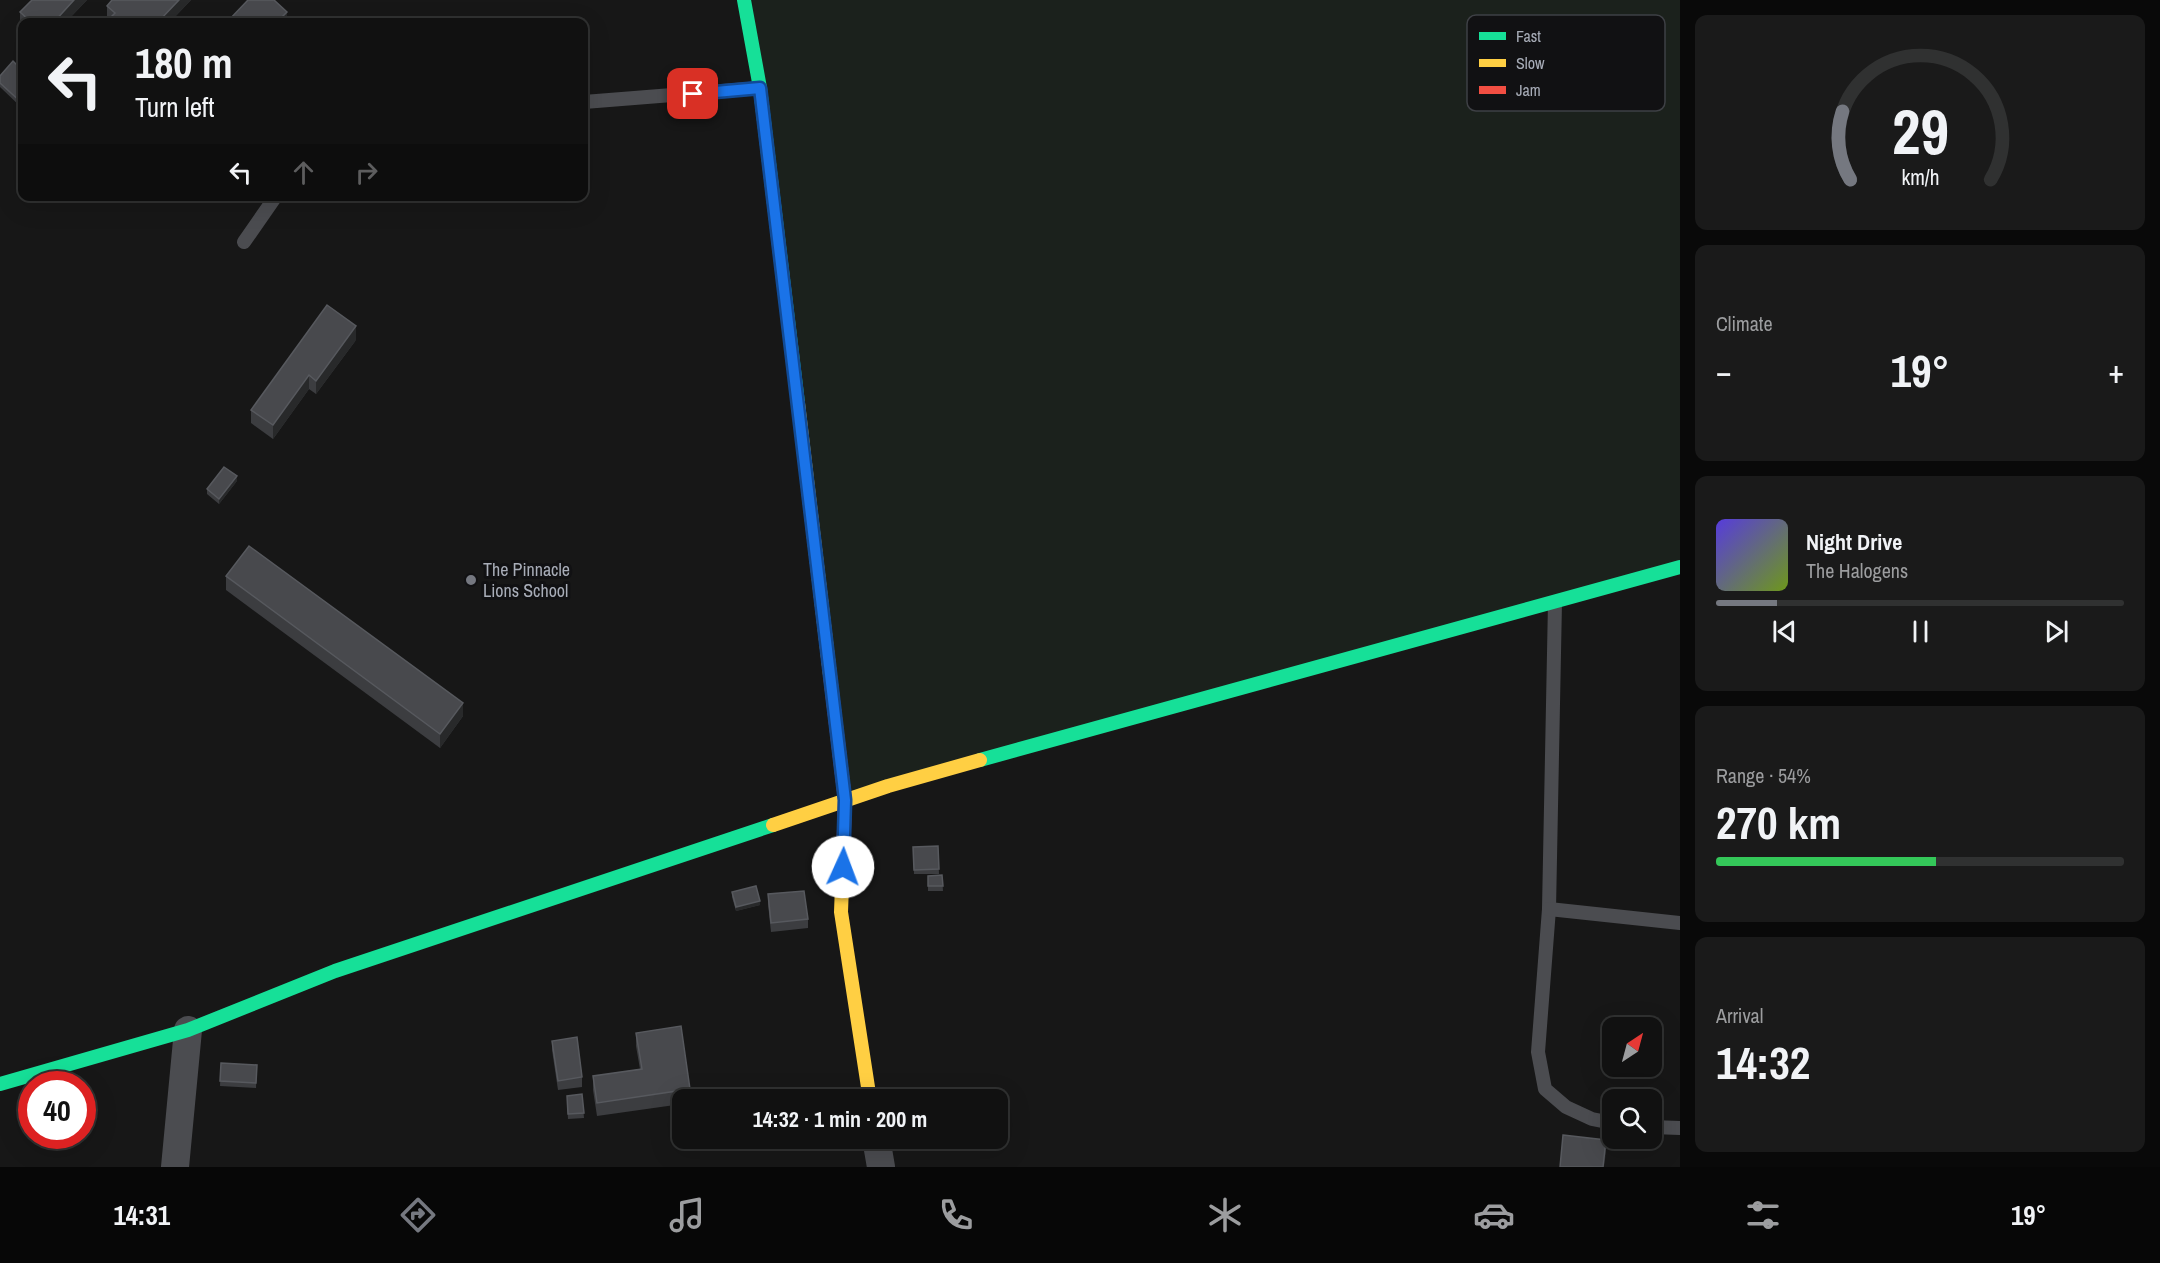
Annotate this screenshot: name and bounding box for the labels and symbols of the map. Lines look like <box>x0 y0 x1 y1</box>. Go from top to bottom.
legend <box>1467 15 1665 111</box>
text: Fast <box>1516 25 1541 47</box>
text: Slow <box>1516 52 1545 74</box>
pin <box>667 68 718 119</box>
text: Jam <box>1516 79 1541 101</box>
place label: The Pinnacle Lions School <box>483 557 570 603</box>
marker: The Pinnacle Lions School <box>464 573 478 587</box>
position arrow <box>811 835 875 899</box>
north arrow <box>1602 1017 1662 1077</box>
speed limit sign: 40 <box>18 1071 96 1149</box>

